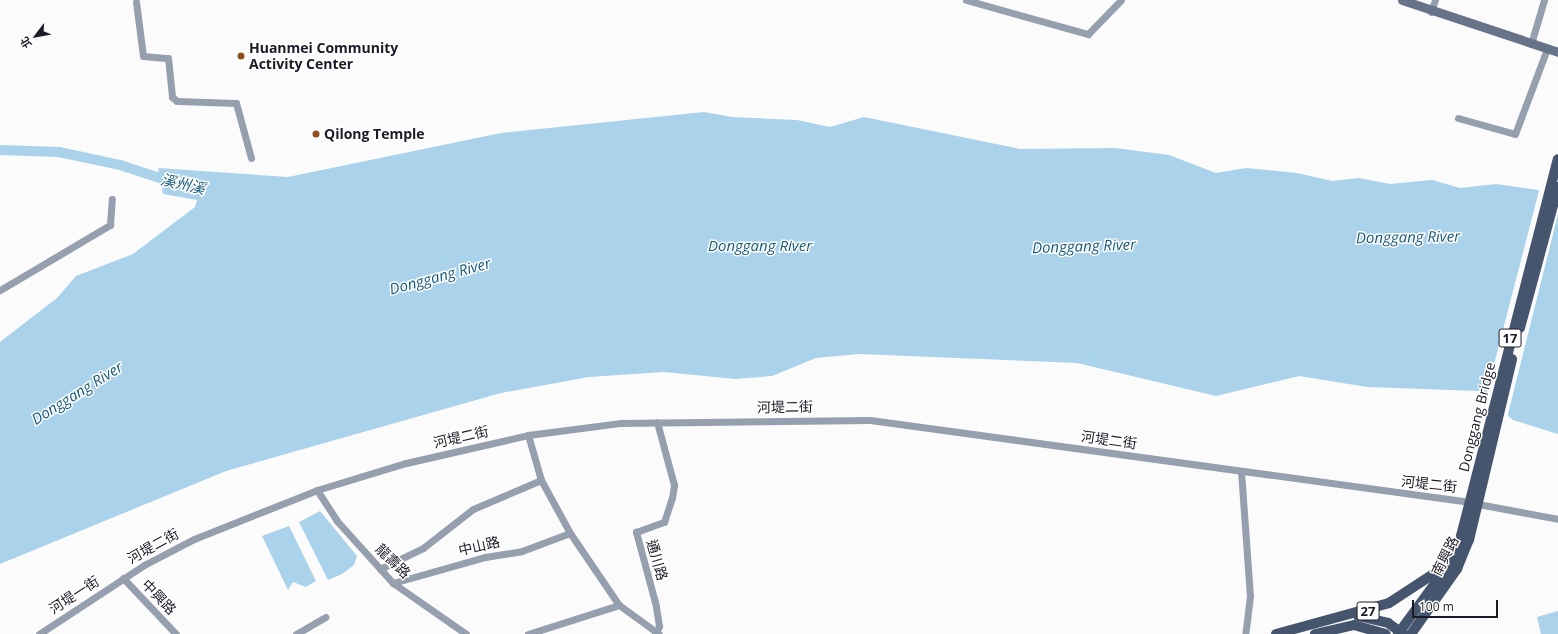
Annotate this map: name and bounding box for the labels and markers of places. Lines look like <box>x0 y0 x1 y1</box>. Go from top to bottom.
place label: Huanmei Community Activity Center <box>249 40 398 72</box>
marker: Huanmei Community Activity Center <box>236 51 246 61</box>
place label: Qilong Temple <box>324 126 425 142</box>
marker: Qilong Temple <box>311 129 321 139</box>

